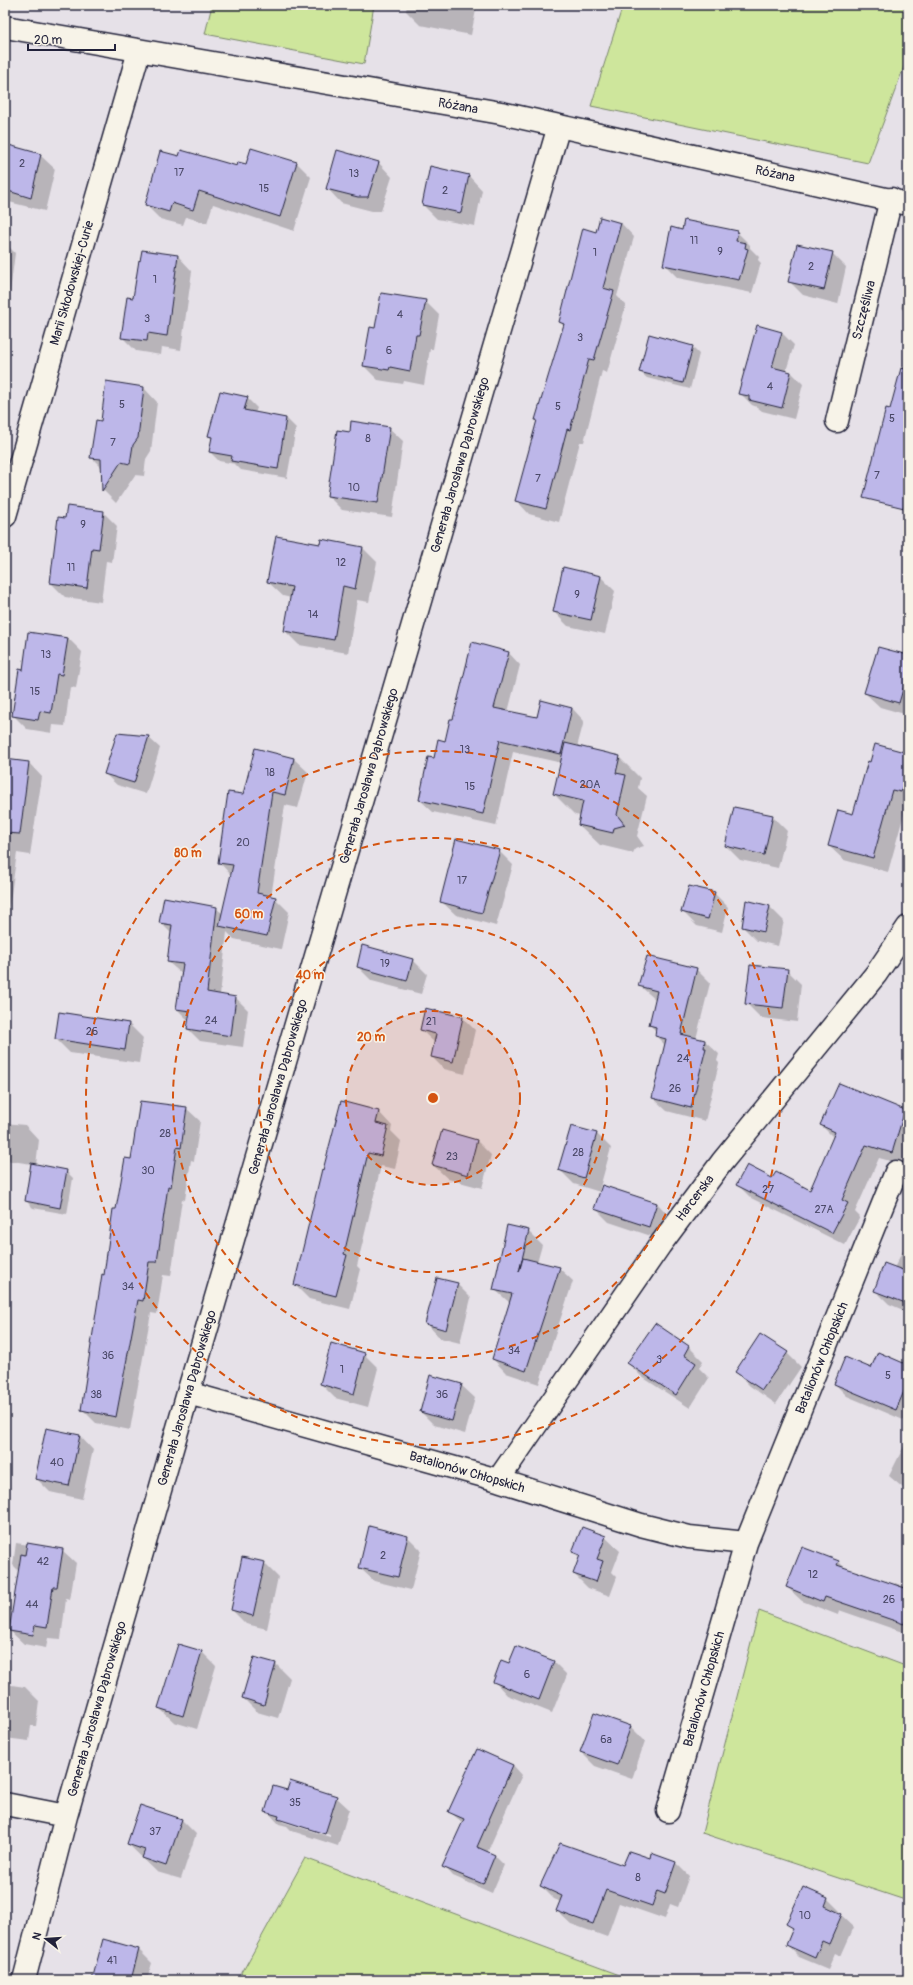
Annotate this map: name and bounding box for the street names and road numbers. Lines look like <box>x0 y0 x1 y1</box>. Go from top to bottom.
street label: Różana <box>437 95 479 117</box>
street label: Różana <box>754 162 796 186</box>
street label: Marii Skłodowskiej-Curie <box>47 218 98 347</box>
street label: Szczęśliwa <box>849 279 879 341</box>
street label: Generała Jarosława Dąbrowskiego <box>427 375 493 555</box>
street label: Generała Jarosława Dąbrowskiego <box>336 686 402 866</box>
street label: Generała Jarosława Dąbrowskiego <box>245 997 311 1177</box>
street label: Harcerska <box>672 1172 718 1224</box>
street label: Batalionów Chłopskich <box>792 1300 852 1416</box>
street label: Generała Jarosława Dąbrowskiego <box>154 1308 220 1488</box>
street label: Batalionów Chłopskich <box>407 1448 527 1496</box>
street label: Generała Jarosława Dąbrowskiego <box>64 1619 130 1799</box>
street label: Batalionów Chłopskich <box>680 1629 728 1749</box>

